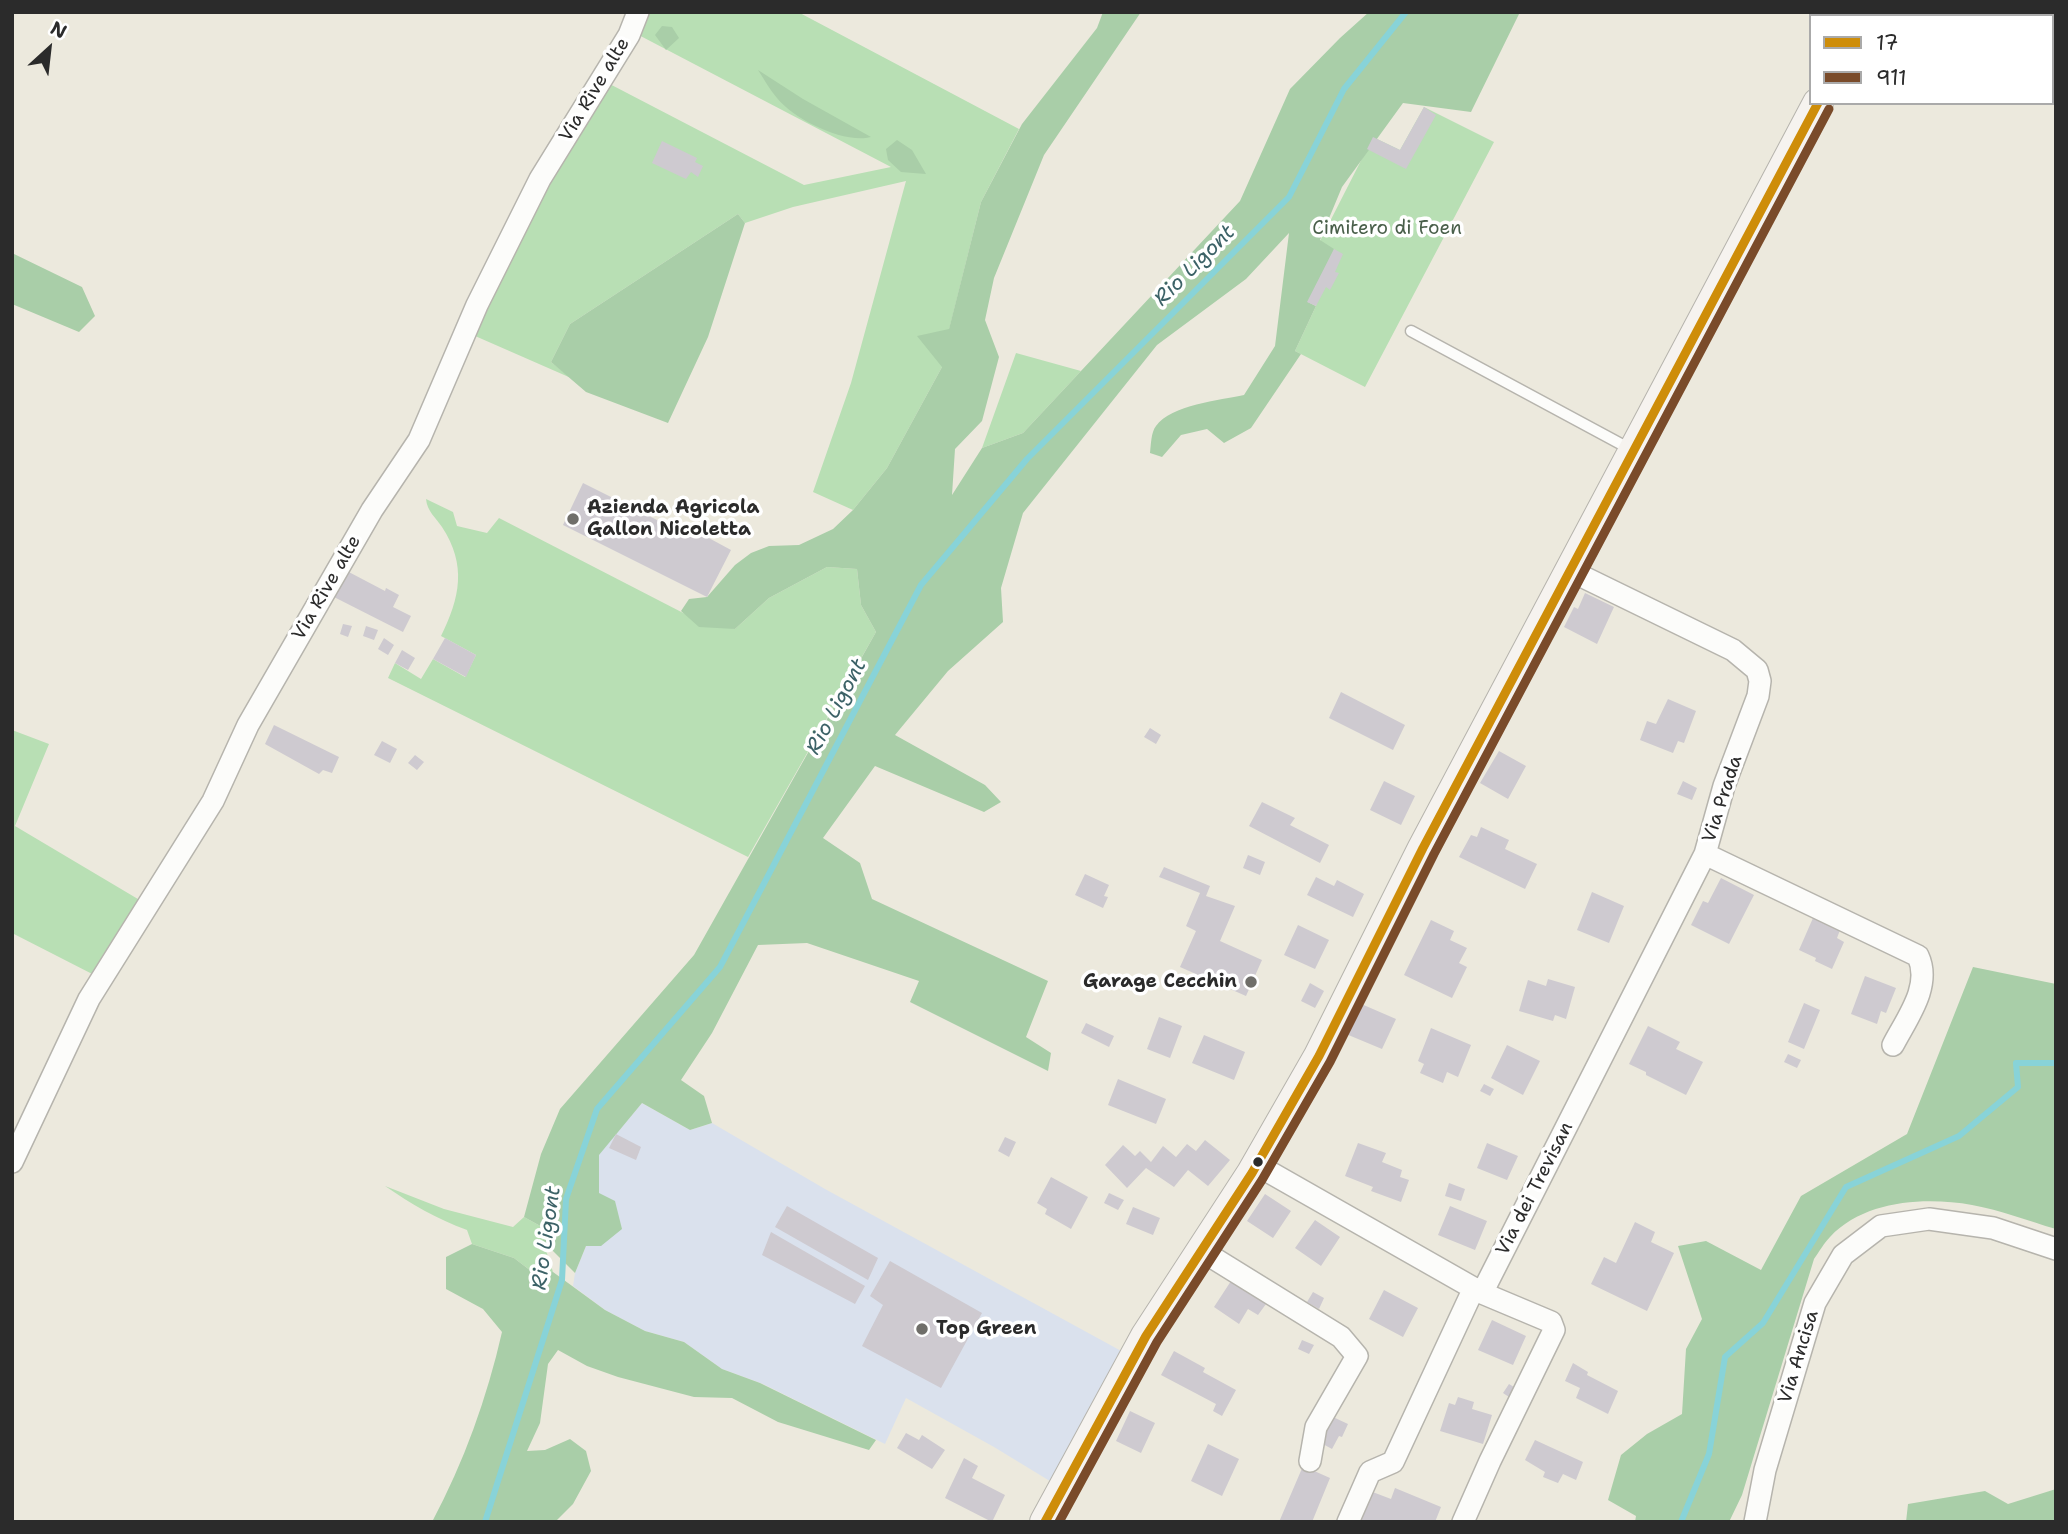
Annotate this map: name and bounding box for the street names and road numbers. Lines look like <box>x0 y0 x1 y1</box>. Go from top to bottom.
street label: Via Rive alte <box>555 34 635 146</box>
street label: Via Rive alte <box>288 531 366 645</box>
street label: Via Prada <box>1698 753 1748 845</box>
street label: Via dei Trevisan <box>1492 1119 1578 1259</box>
street label: Via Ancisa <box>1774 1308 1824 1406</box>

